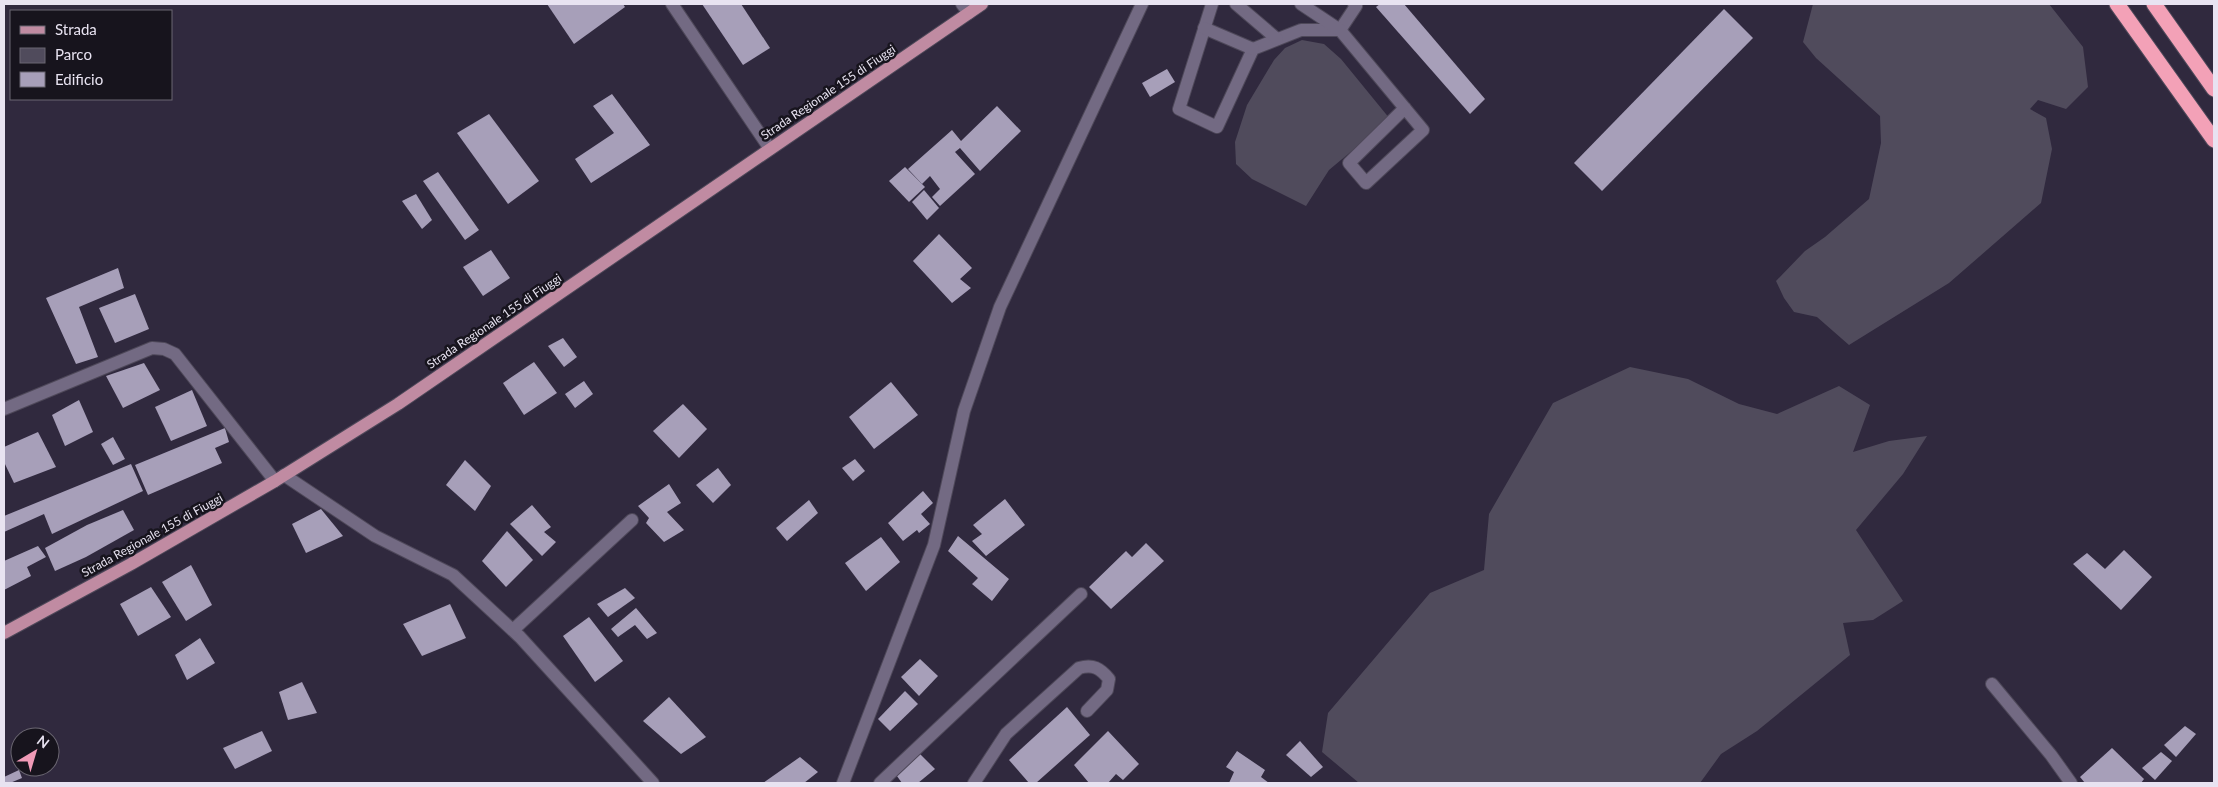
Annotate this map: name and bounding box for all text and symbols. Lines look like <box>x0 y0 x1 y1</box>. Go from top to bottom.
legend <box>10 10 172 100</box>
text: Strada <box>55 20 97 38</box>
street label: Strada Regionale 155 di Fiuggi <box>758 41 898 143</box>
text: Parco <box>55 45 92 63</box>
text: Edificio <box>55 70 103 88</box>
street label: Strada Regionale 155 di Fiuggi <box>424 270 564 372</box>
street label: Strada Regionale 155 di Fiuggi <box>79 490 225 580</box>
north arrow <box>10 727 60 777</box>
text: N <box>34 731 53 751</box>

